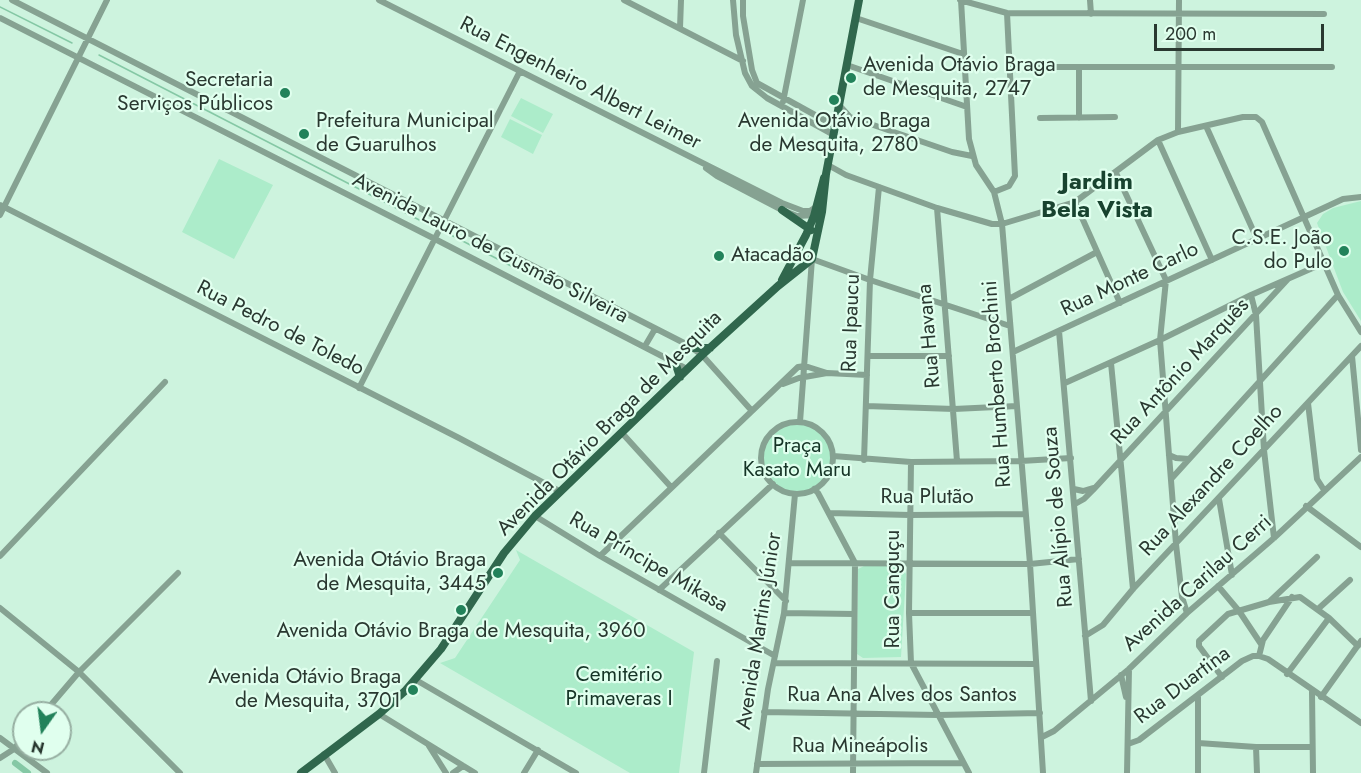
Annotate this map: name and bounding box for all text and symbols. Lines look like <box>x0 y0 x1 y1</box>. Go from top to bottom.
street label: Rua Engenheiro Albert Leimer <box>455 12 705 156</box>
scale bar <box>1157 12 1326 50</box>
text: 200 m <box>1165 21 1216 47</box>
place label: Avenida Otávio Braga de Mesquita, 2747 <box>863 53 1056 103</box>
place label: Secretaria Serviços Públicos <box>117 68 273 118</box>
marker: Avenida Otávio Braga de Mesquita, 2747 <box>844 71 858 85</box>
marker: Secretaria Serviços Públicos <box>278 86 292 100</box>
marker: Avenida Otávio Braga de Mesquita, 2780 <box>827 93 841 107</box>
place label: Prefeitura Municipal de Guarulhos <box>316 109 494 159</box>
place label: Avenida Otávio Braga de Mesquita, 2780 <box>738 109 930 159</box>
marker: Prefeitura Municipal de Guarulhos <box>297 127 311 141</box>
street label: Avenida Lauro de Gusmão Silveira <box>348 168 632 330</box>
district label: Jardim Bela Vista <box>1041 169 1153 225</box>
place label: C.S.E. João do Pulo <box>1232 226 1332 276</box>
street label: Rua Monte Carlo <box>1057 237 1203 323</box>
place label: Atacadão <box>731 243 814 269</box>
marker: C.S.E. João do Pulo <box>1337 244 1351 258</box>
marker: Atacadão <box>712 249 726 263</box>
street label: Rua Ipaucu <box>838 273 866 373</box>
street label: Rua Pedro de Toledo <box>192 276 368 382</box>
street label: Rua Humberto Brochini <box>978 280 1018 488</box>
street label: Rua Havana <box>913 283 947 389</box>
street label: Rua Antônio Marquês <box>1107 294 1255 450</box>
street label: Avenida Otávio Braga de Mesquita <box>492 306 728 542</box>
street label: Rua Alexandre Coelho <box>1135 400 1289 562</box>
street label: Rua Alípio de Souza <box>1039 426 1079 608</box>
park label: Praça Kasato Maru <box>743 434 851 484</box>
street label: Rua Plutão <box>880 485 974 511</box>
street label: Rua Príncipe Mikasa <box>564 507 732 619</box>
street label: Avenida Carilau Cerri <box>1118 510 1278 658</box>
street label: Rua Canguçu <box>881 530 907 648</box>
street label: Avenida Martins Júnior <box>732 531 788 731</box>
place label: Avenida Otávio Braga de Mesquita, 3445 <box>293 548 486 598</box>
marker: Avenida Otávio Braga de Mesquita, 3445 <box>491 566 505 580</box>
marker: Avenida Otávio Braga de Mesquita, 3960 <box>454 603 468 617</box>
place label: Avenida Otávio Braga de Mesquita, 3960 <box>277 619 645 645</box>
street label: Rua Duartina <box>1130 642 1236 730</box>
park label: Cemitério Primaveras I <box>565 663 673 713</box>
place label: Avenida Otávio Braga de Mesquita, 3701 <box>208 665 401 715</box>
marker: Avenida Otávio Braga de Mesquita, 3701 <box>406 683 420 697</box>
street label: Rua Ana Alves dos Santos <box>787 683 1017 709</box>
north arrow <box>12 701 72 761</box>
text: N <box>29 734 47 760</box>
street label: Rua Mineápolis <box>792 734 928 760</box>

